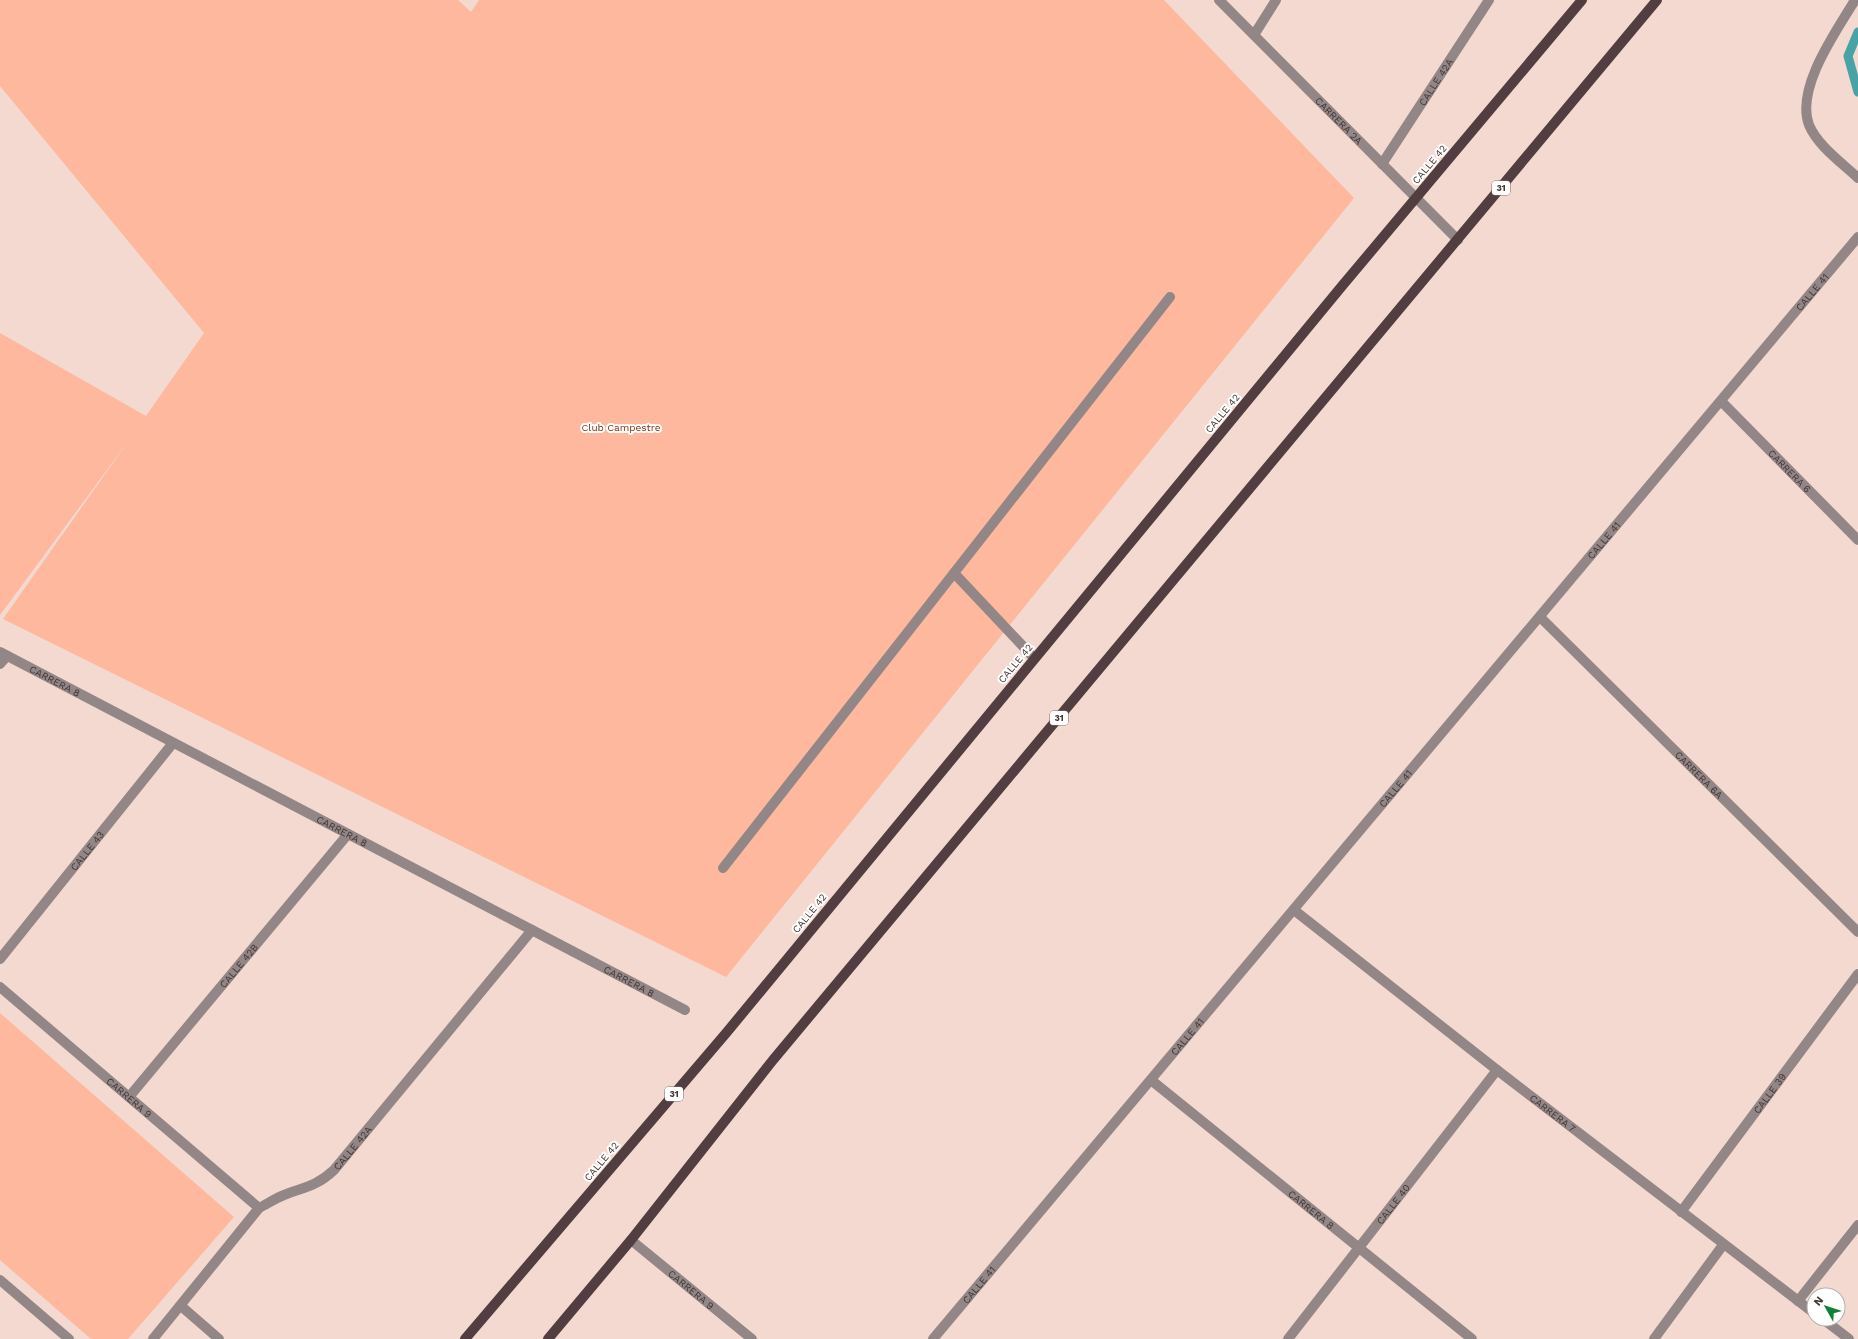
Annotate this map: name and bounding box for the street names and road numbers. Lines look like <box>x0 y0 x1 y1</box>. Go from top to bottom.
street label: CALLE 42A <box>1417 56 1455 108</box>
street label: CARRERA 2A <box>1313 95 1365 147</box>
street label: CALLE 42 <box>1410 143 1449 186</box>
road number: 31 <box>1492 181 1510 195</box>
street label: CALLE 41 <box>1794 271 1831 313</box>
street label: CALLE 42 <box>1203 392 1242 435</box>
street label: CARRERA 6 <box>1766 448 1813 495</box>
street label: CALLE 41 <box>1585 520 1623 561</box>
street label: CALLE 42 <box>996 642 1035 685</box>
street label: CARRERA 8 <box>28 663 82 699</box>
road number: 31 <box>1050 711 1068 725</box>
street label: CARRERA 6A <box>1673 749 1725 801</box>
street label: CALLE 41 <box>1377 768 1414 809</box>
street label: CARRERA 8 <box>315 813 369 849</box>
street label: CALLE 43 <box>68 829 106 873</box>
street label: CALLE 42 <box>790 891 829 935</box>
street label: CALLE 42B <box>217 942 260 990</box>
street label: CARRERA 8 <box>602 964 656 999</box>
street label: CALLE 41 <box>1169 1016 1206 1058</box>
street label: CALLE 39 <box>1751 1071 1788 1116</box>
street label: CARRERA 9 <box>104 1075 154 1120</box>
road number: 31 <box>665 1087 683 1101</box>
street label: CARRERA 7 <box>1528 1092 1578 1135</box>
street label: CALLE 42A <box>331 1124 374 1172</box>
street label: CALLE 42 <box>582 1140 621 1183</box>
street label: CALLE 40 <box>1374 1182 1412 1226</box>
street label: CARRERA 8 <box>1286 1188 1336 1231</box>
street label: CALLE 41 <box>960 1264 998 1306</box>
street label: CARRERA 9 <box>666 1268 716 1312</box>

